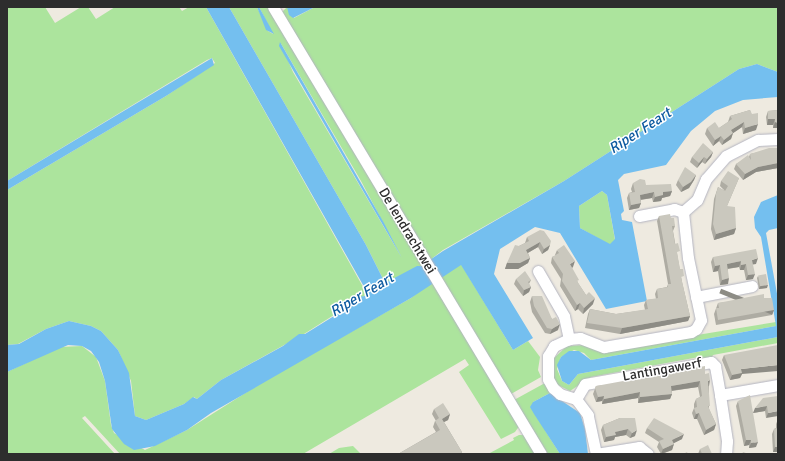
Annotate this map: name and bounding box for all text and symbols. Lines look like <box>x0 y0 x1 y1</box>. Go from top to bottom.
water label: Riper Feart <box>605 104 675 158</box>
street label: De Iendrachtwei <box>375 185 439 277</box>
water label: Riper Feart <box>327 269 397 321</box>
street label: Lantingawerf <box>621 355 703 385</box>

